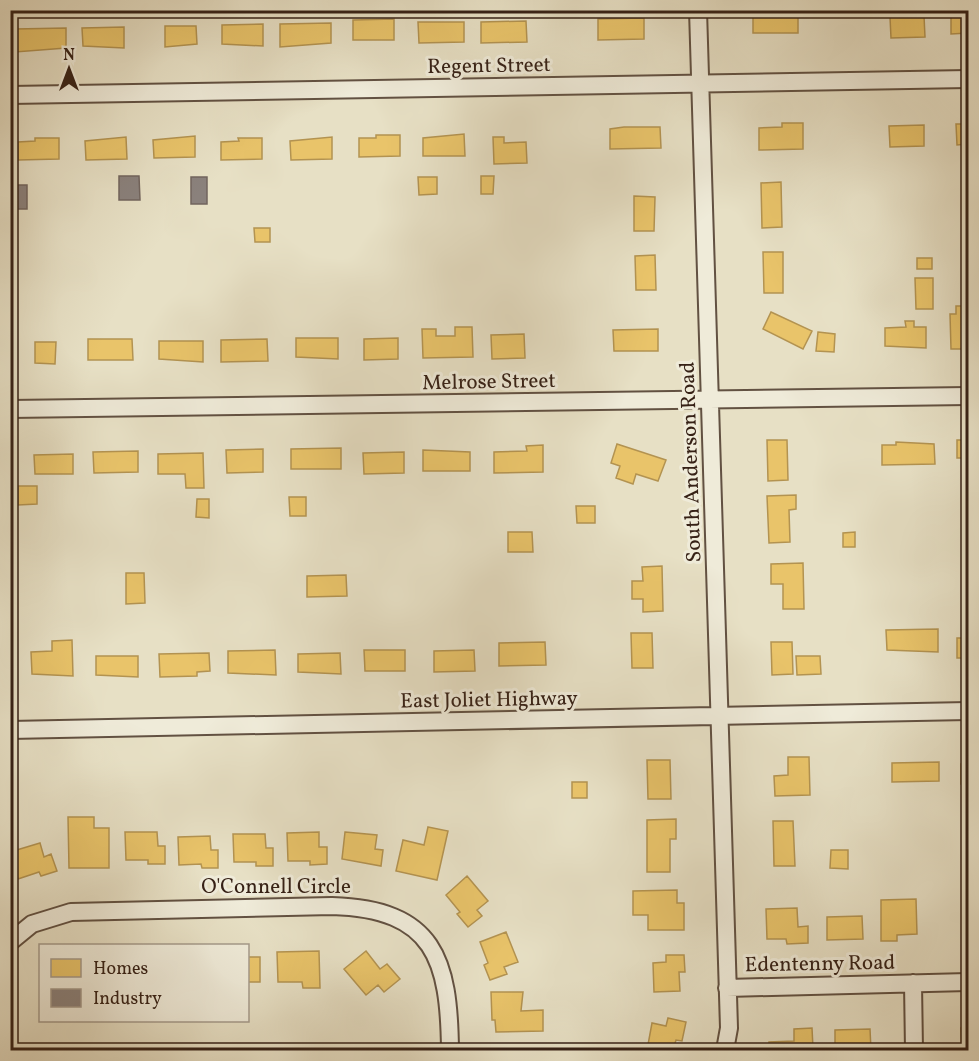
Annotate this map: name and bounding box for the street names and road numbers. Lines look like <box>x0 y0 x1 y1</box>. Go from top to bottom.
street label: Regent Street <box>427 51 551 82</box>
street label: South Anderson Road <box>674 361 709 563</box>
street label: Melrose Street <box>422 367 556 398</box>
street label: East Joliet Highway <box>400 684 579 717</box>
street label: O'Connell Circle <box>201 873 351 902</box>
street label: Edentenny Road <box>744 949 896 980</box>

